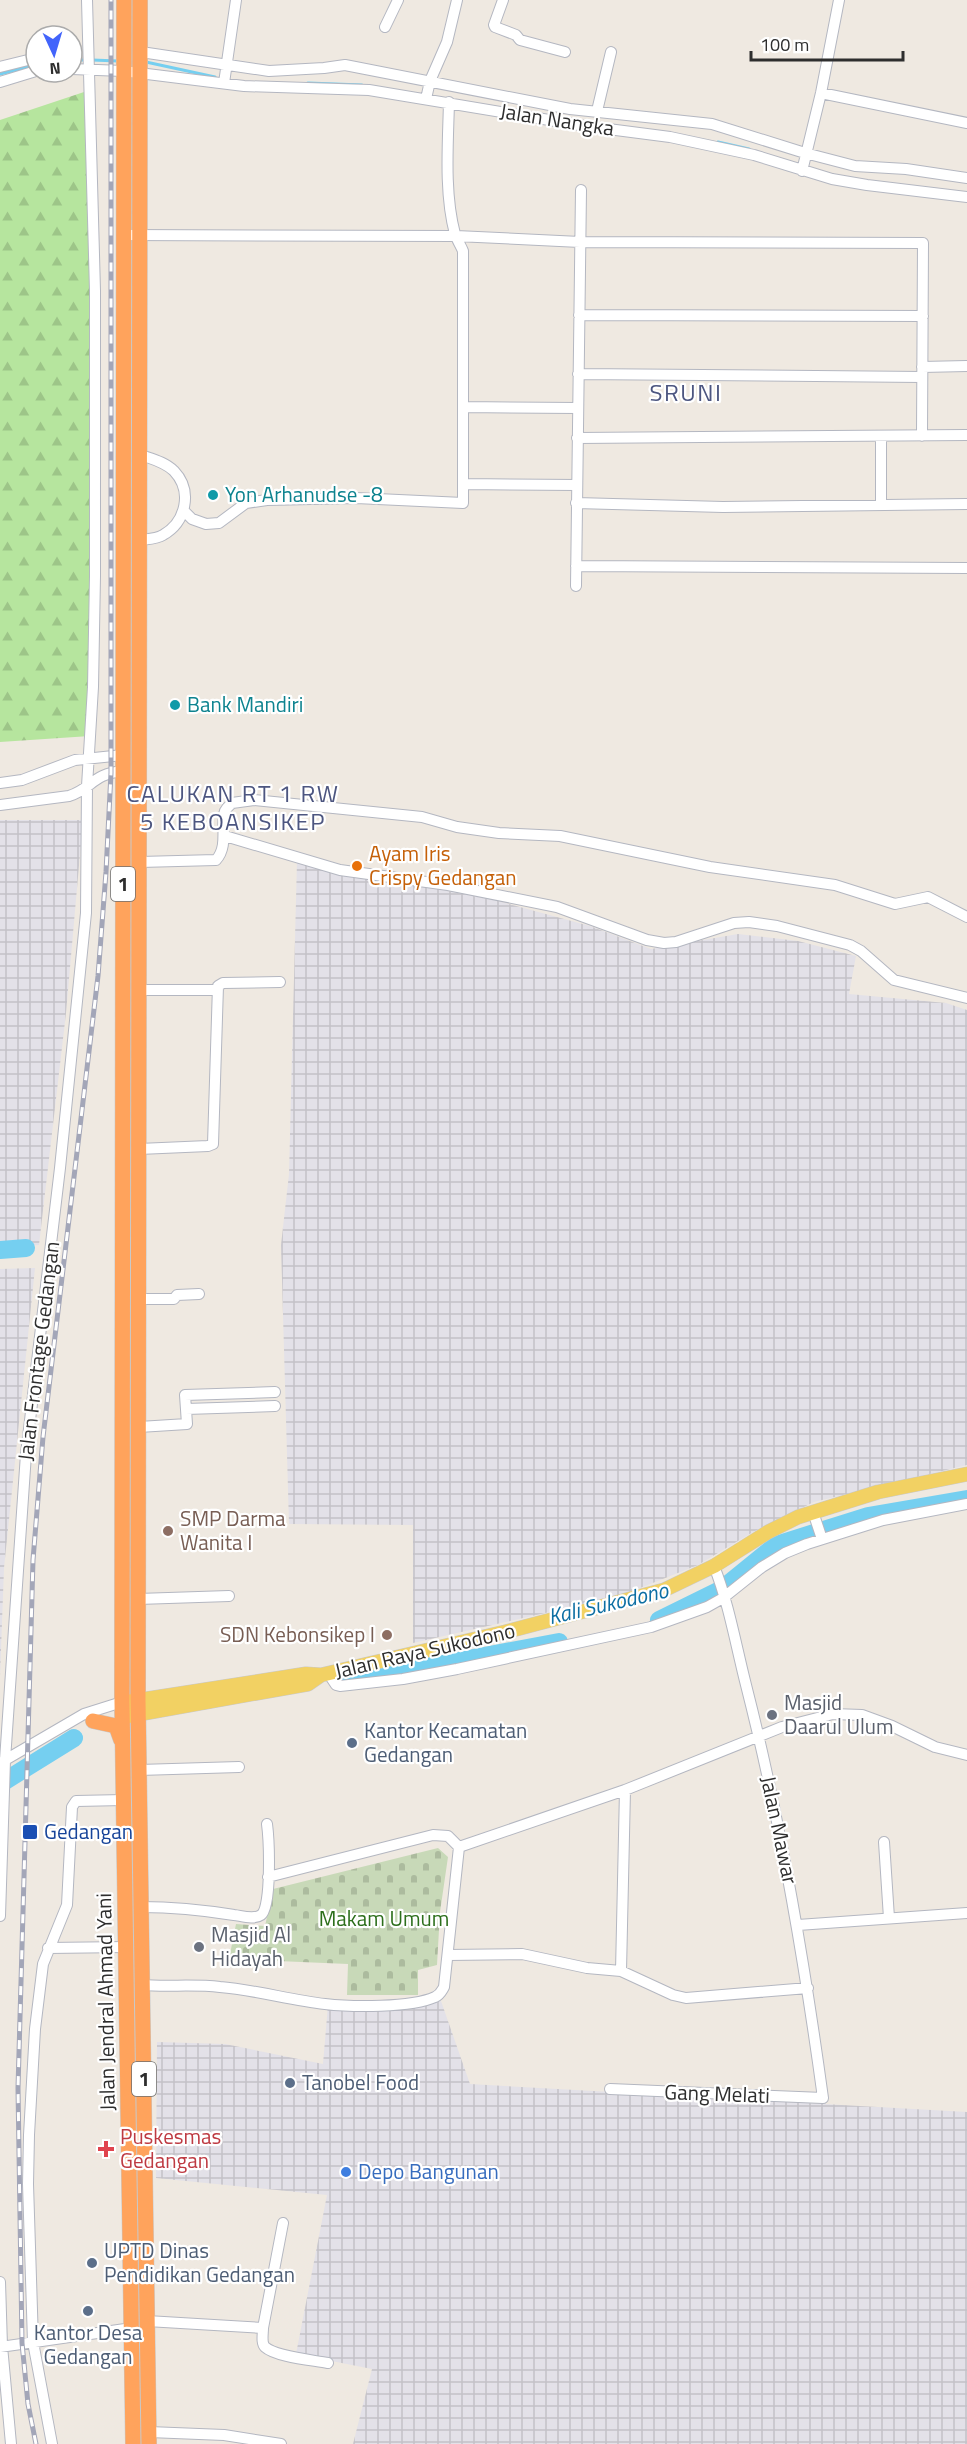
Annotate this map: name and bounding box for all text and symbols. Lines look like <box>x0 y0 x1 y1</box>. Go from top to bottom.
north arrow <box>24 24 84 84</box>
scale bar <box>751 24 902 62</box>
text: 100 m <box>760 31 809 58</box>
text: N <box>49 57 61 81</box>
street label: Jalan Nangka <box>498 94 617 144</box>
district label: SRUNI <box>650 374 722 410</box>
place label: Yon Arhanudse -8 <box>225 478 383 510</box>
marker: Yon Arhanudse -8 <box>206 488 220 502</box>
place label: Bank Mandiri <box>187 688 303 720</box>
marker: Bank Mandiri <box>168 698 182 712</box>
district label: CALUKAN RT 1 RW 5 KEBOANSIKEP <box>126 775 340 839</box>
place label: Ayam Iris Crispy Gedangan <box>369 837 517 893</box>
marker: Ayam Iris Crispy Gedangan <box>350 859 364 873</box>
road number: 1 <box>111 867 135 901</box>
street label: Jalan Frontage Gedangan <box>9 1239 67 1462</box>
place label: SMP Darma Wanita I <box>180 1502 286 1558</box>
marker: SMP Darma Wanita I <box>161 1524 175 1538</box>
water label: Kali Sukodono <box>545 1572 672 1633</box>
street label: Jalan Raya Sukodono <box>331 1614 518 1686</box>
place label: SDN Kebonsikep I <box>220 1618 375 1650</box>
marker: SDN Kebonsikep I <box>380 1628 394 1642</box>
place label: Masjid Daarul Ulum <box>784 1686 894 1742</box>
marker: Masjid Daarul Ulum <box>765 1708 779 1722</box>
place label: Kantor Kecamatan Gedangan <box>364 1714 527 1770</box>
marker: Kantor Kecamatan Gedangan <box>345 1736 359 1750</box>
street label: Jalan Mawar <box>753 1773 807 1887</box>
place label: Gedangan <box>44 1815 133 1847</box>
marker: Gedangan <box>21 1823 39 1841</box>
street label: Jalan Jendral Ahmad Yani <box>87 1893 123 2111</box>
park label: Makam Umum <box>319 1902 449 1934</box>
place label: Masjid Al Hidayah <box>211 1918 291 1974</box>
marker: Masjid Al Hidayah <box>192 1940 206 1954</box>
road number: 1 <box>132 2062 156 2096</box>
place label: Tanobel Food <box>302 2066 419 2098</box>
street label: Gang Melati <box>664 2075 770 2111</box>
marker: Tanobel Food <box>283 2076 297 2090</box>
place label: Puskesmas Gedangan <box>120 2120 221 2176</box>
marker: Puskesmas Gedangan <box>97 2140 115 2158</box>
place label: Depo Bangunan <box>358 2155 499 2187</box>
marker: Depo Bangunan <box>339 2165 353 2179</box>
place label: UPTD Dinas Pendidikan Gedangan <box>104 2234 295 2290</box>
marker: UPTD Dinas Pendidikan Gedangan <box>85 2256 99 2270</box>
marker: Kantor Desa Gedangan <box>81 2304 95 2318</box>
place label: Kantor Desa Gedangan <box>34 2316 143 2372</box>

